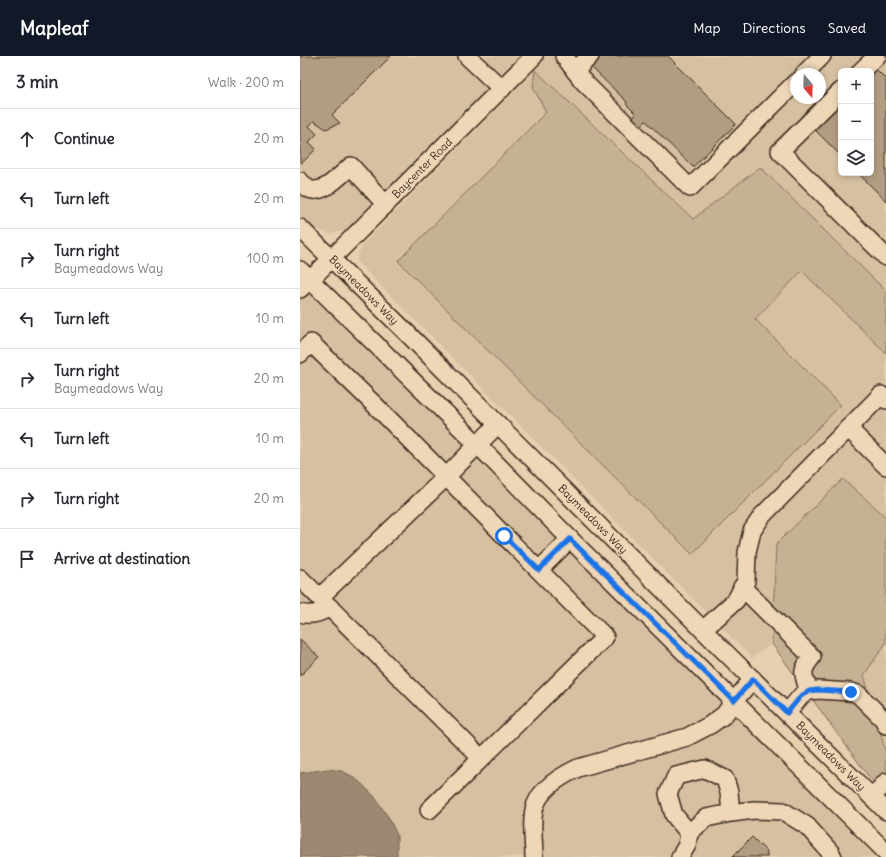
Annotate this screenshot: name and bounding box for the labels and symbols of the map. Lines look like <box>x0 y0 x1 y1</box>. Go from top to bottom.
north arrow <box>790 68 826 104</box>
street label: Baycenter Road <box>389 135 455 201</box>
street label: Baymeadows Way <box>326 252 402 328</box>
street label: Baymeadows Way <box>555 481 631 557</box>
route start <box>495 527 513 545</box>
route end <box>842 683 860 701</box>
street label: Baymeadows Way <box>793 718 869 794</box>

